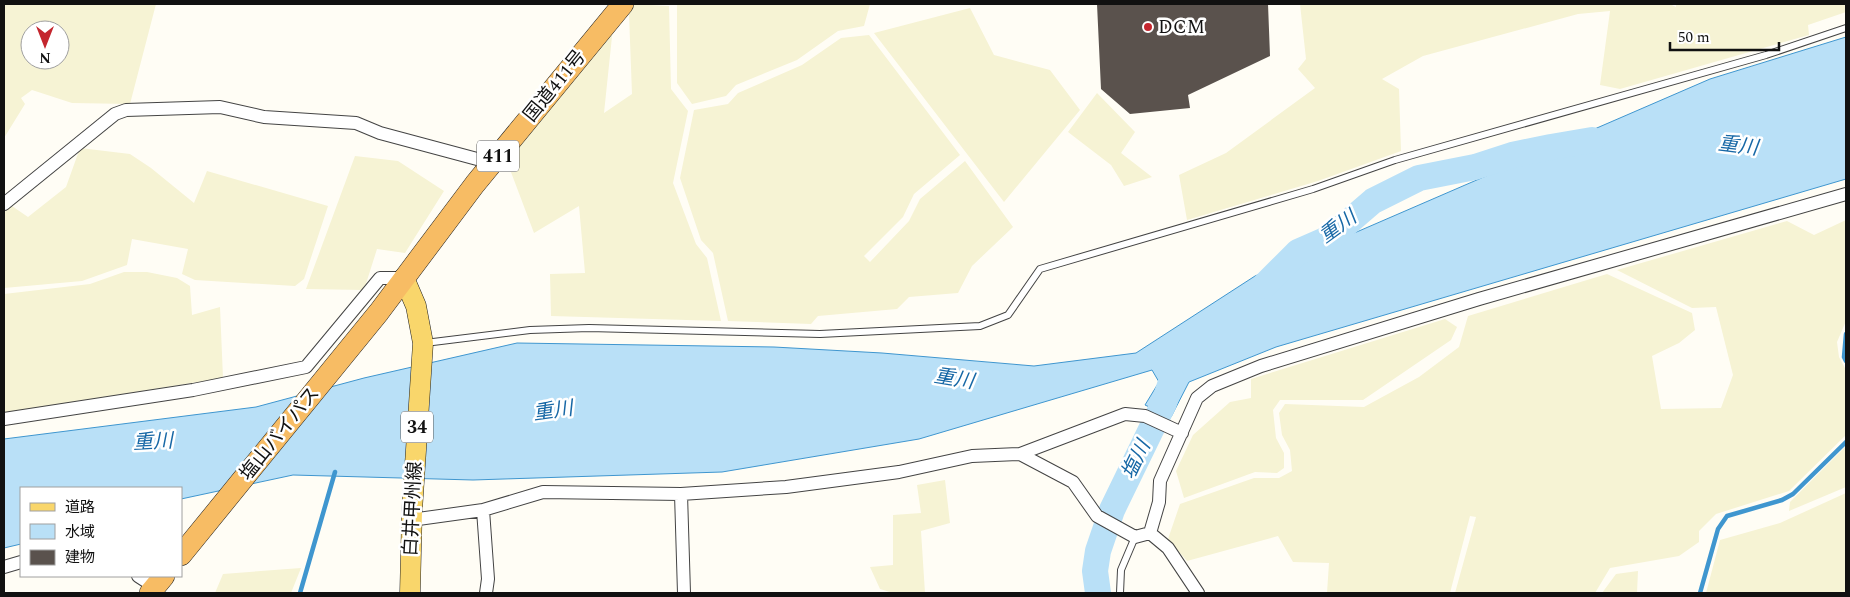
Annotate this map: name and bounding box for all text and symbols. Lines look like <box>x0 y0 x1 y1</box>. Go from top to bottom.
place label: DCM <box>1158 13 1205 42</box>
north arrow <box>20 20 70 70</box>
scale bar <box>1670 20 1779 52</box>
marker: DCM <box>1142 21 1154 33</box>
text: 50 m <box>1678 26 1710 49</box>
street label: 国道411号 <box>517 44 593 128</box>
text: N <box>39 47 51 68</box>
water label: 重川 <box>1716 129 1762 164</box>
road number: 411 <box>477 140 519 172</box>
water label: 重川 <box>1313 202 1365 251</box>
water label: 重川 <box>932 361 978 397</box>
street label: 塩山バイパス <box>233 381 327 487</box>
water label: 重川 <box>531 393 577 429</box>
road number: 34 <box>401 412 433 442</box>
water label: 重川 <box>132 426 176 458</box>
water label: 塩川 <box>1114 434 1159 485</box>
street label: 白井甲州線 <box>396 461 430 557</box>
legend <box>20 487 182 577</box>
text: 道路 <box>65 496 95 519</box>
text: 水域 <box>65 521 95 544</box>
text: 建物 <box>65 546 95 569</box>

